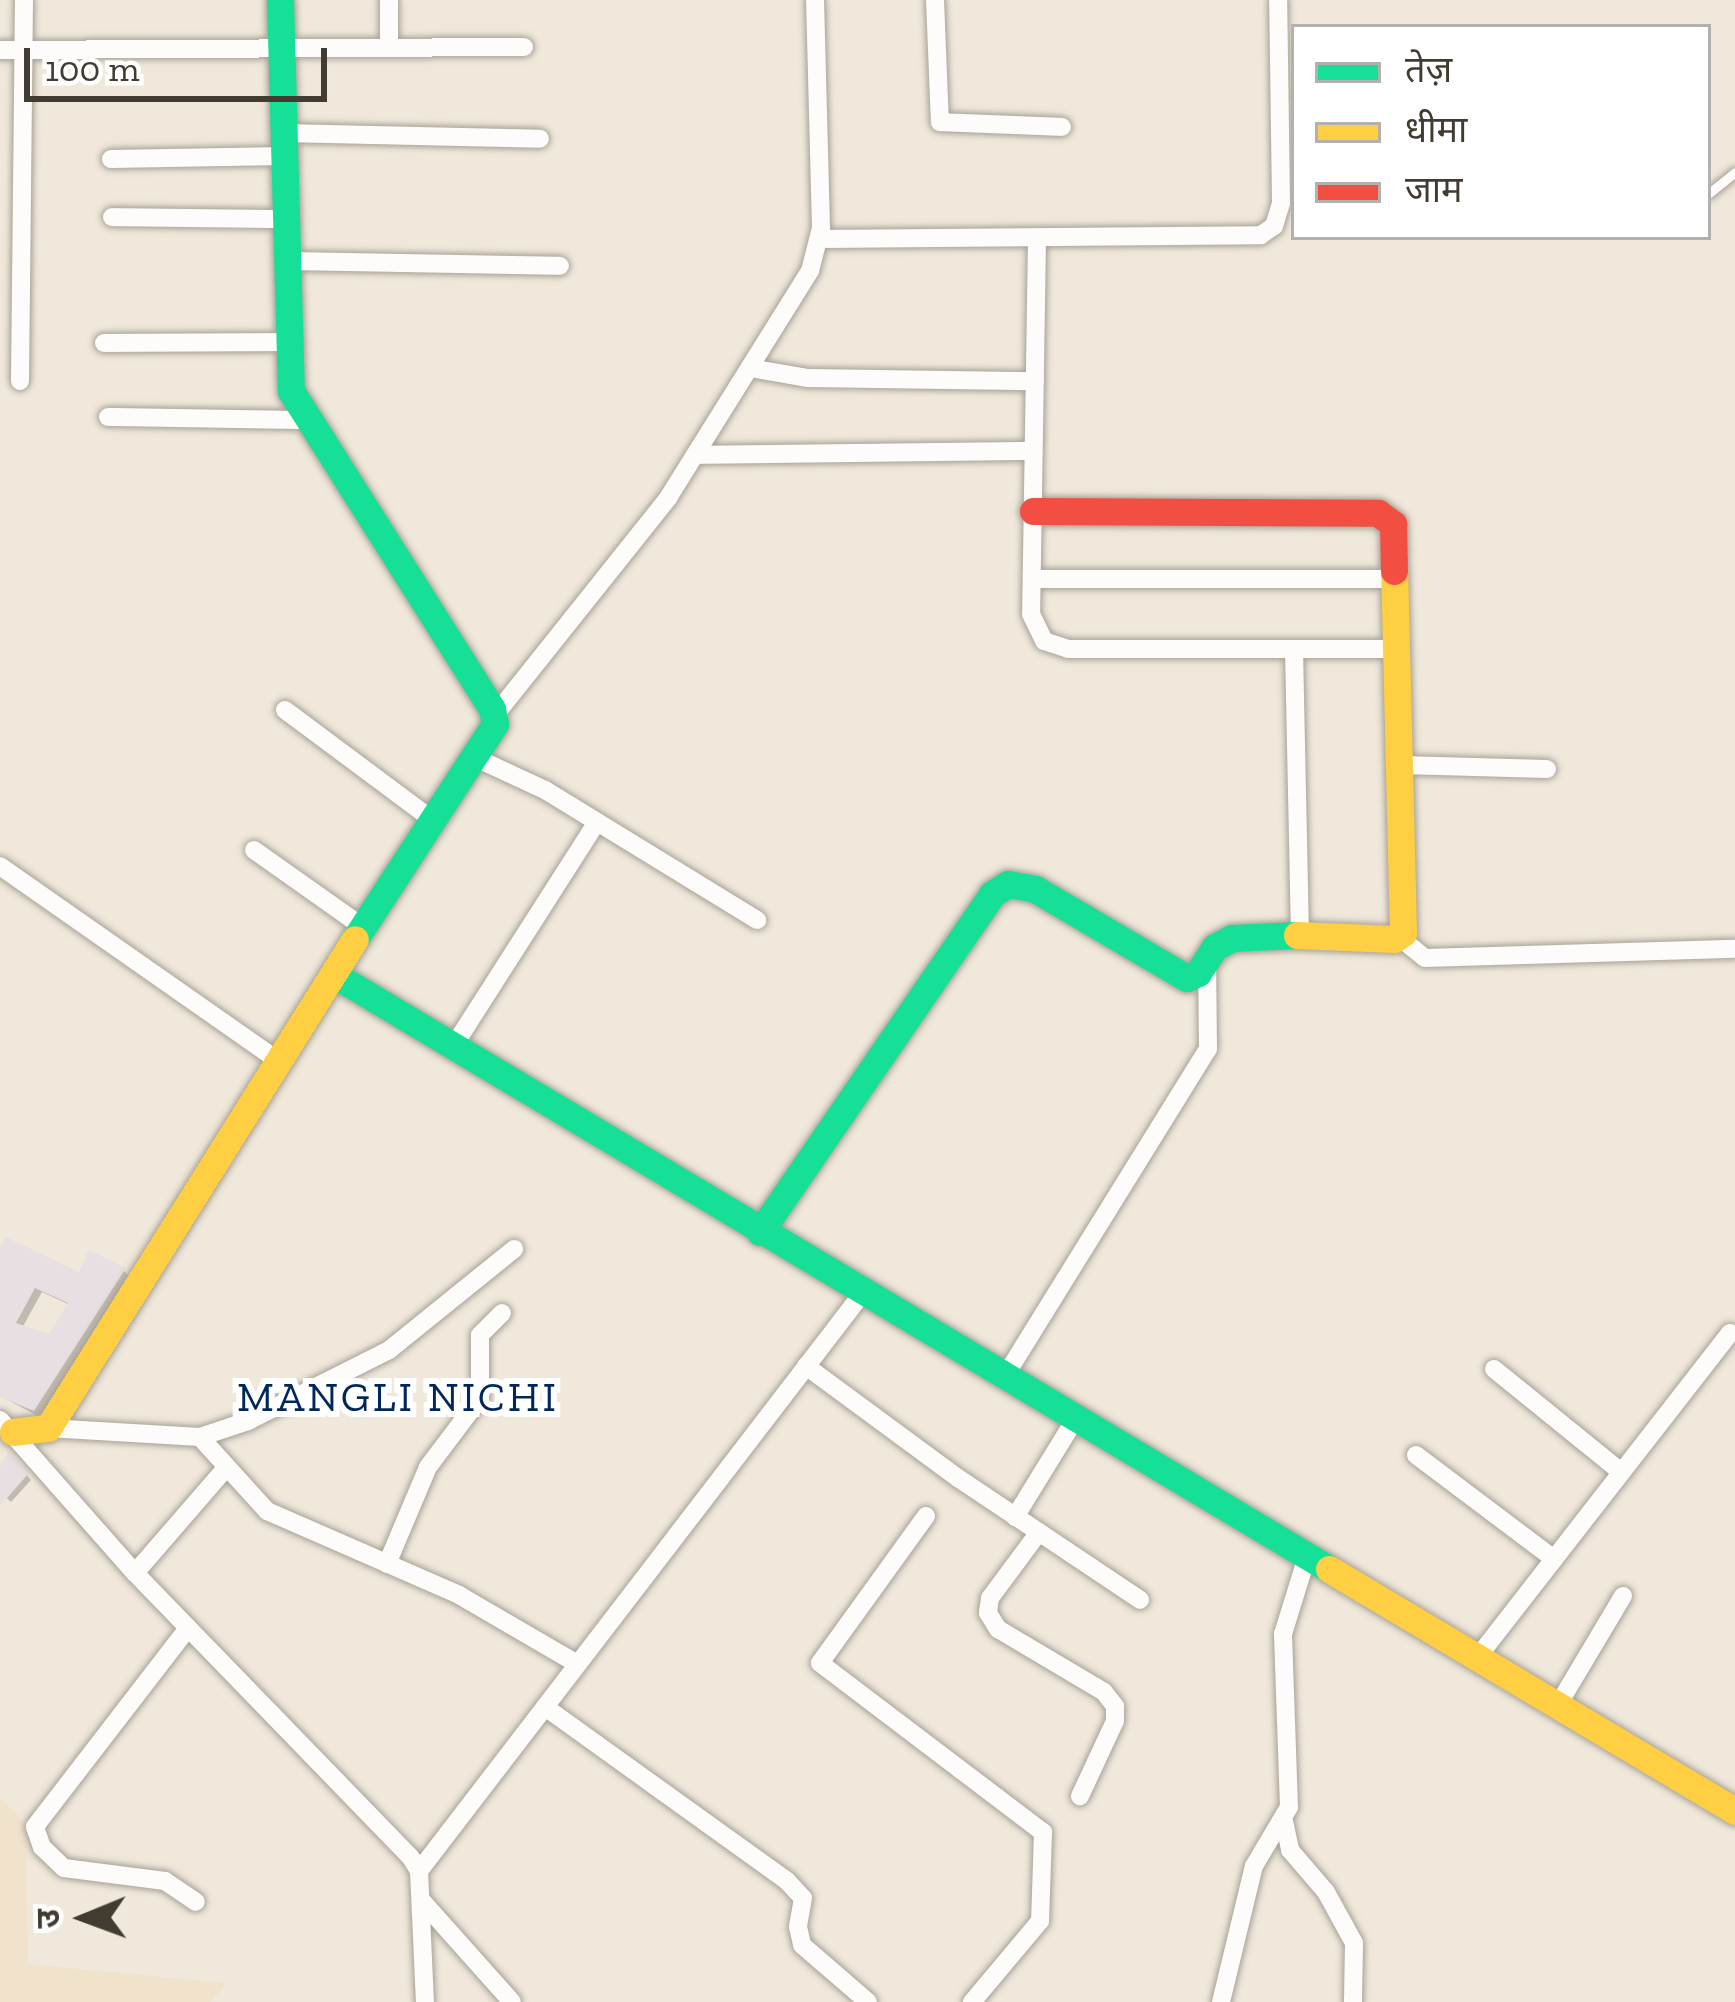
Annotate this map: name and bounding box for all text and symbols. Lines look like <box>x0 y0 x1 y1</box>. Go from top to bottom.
scale bar <box>30 24 333 98</box>
legend <box>1291 24 1711 240</box>
text: 100 m <box>45 47 140 90</box>
text: तेज़ <box>1405 48 1452 91</box>
text: धीमा <box>1405 108 1467 151</box>
text: जाम <box>1405 168 1463 211</box>
district label: MANGLI NICHI <box>237 1372 559 1422</box>
north arrow <box>24 1858 144 1978</box>
text: उ <box>28 1909 67 1929</box>

